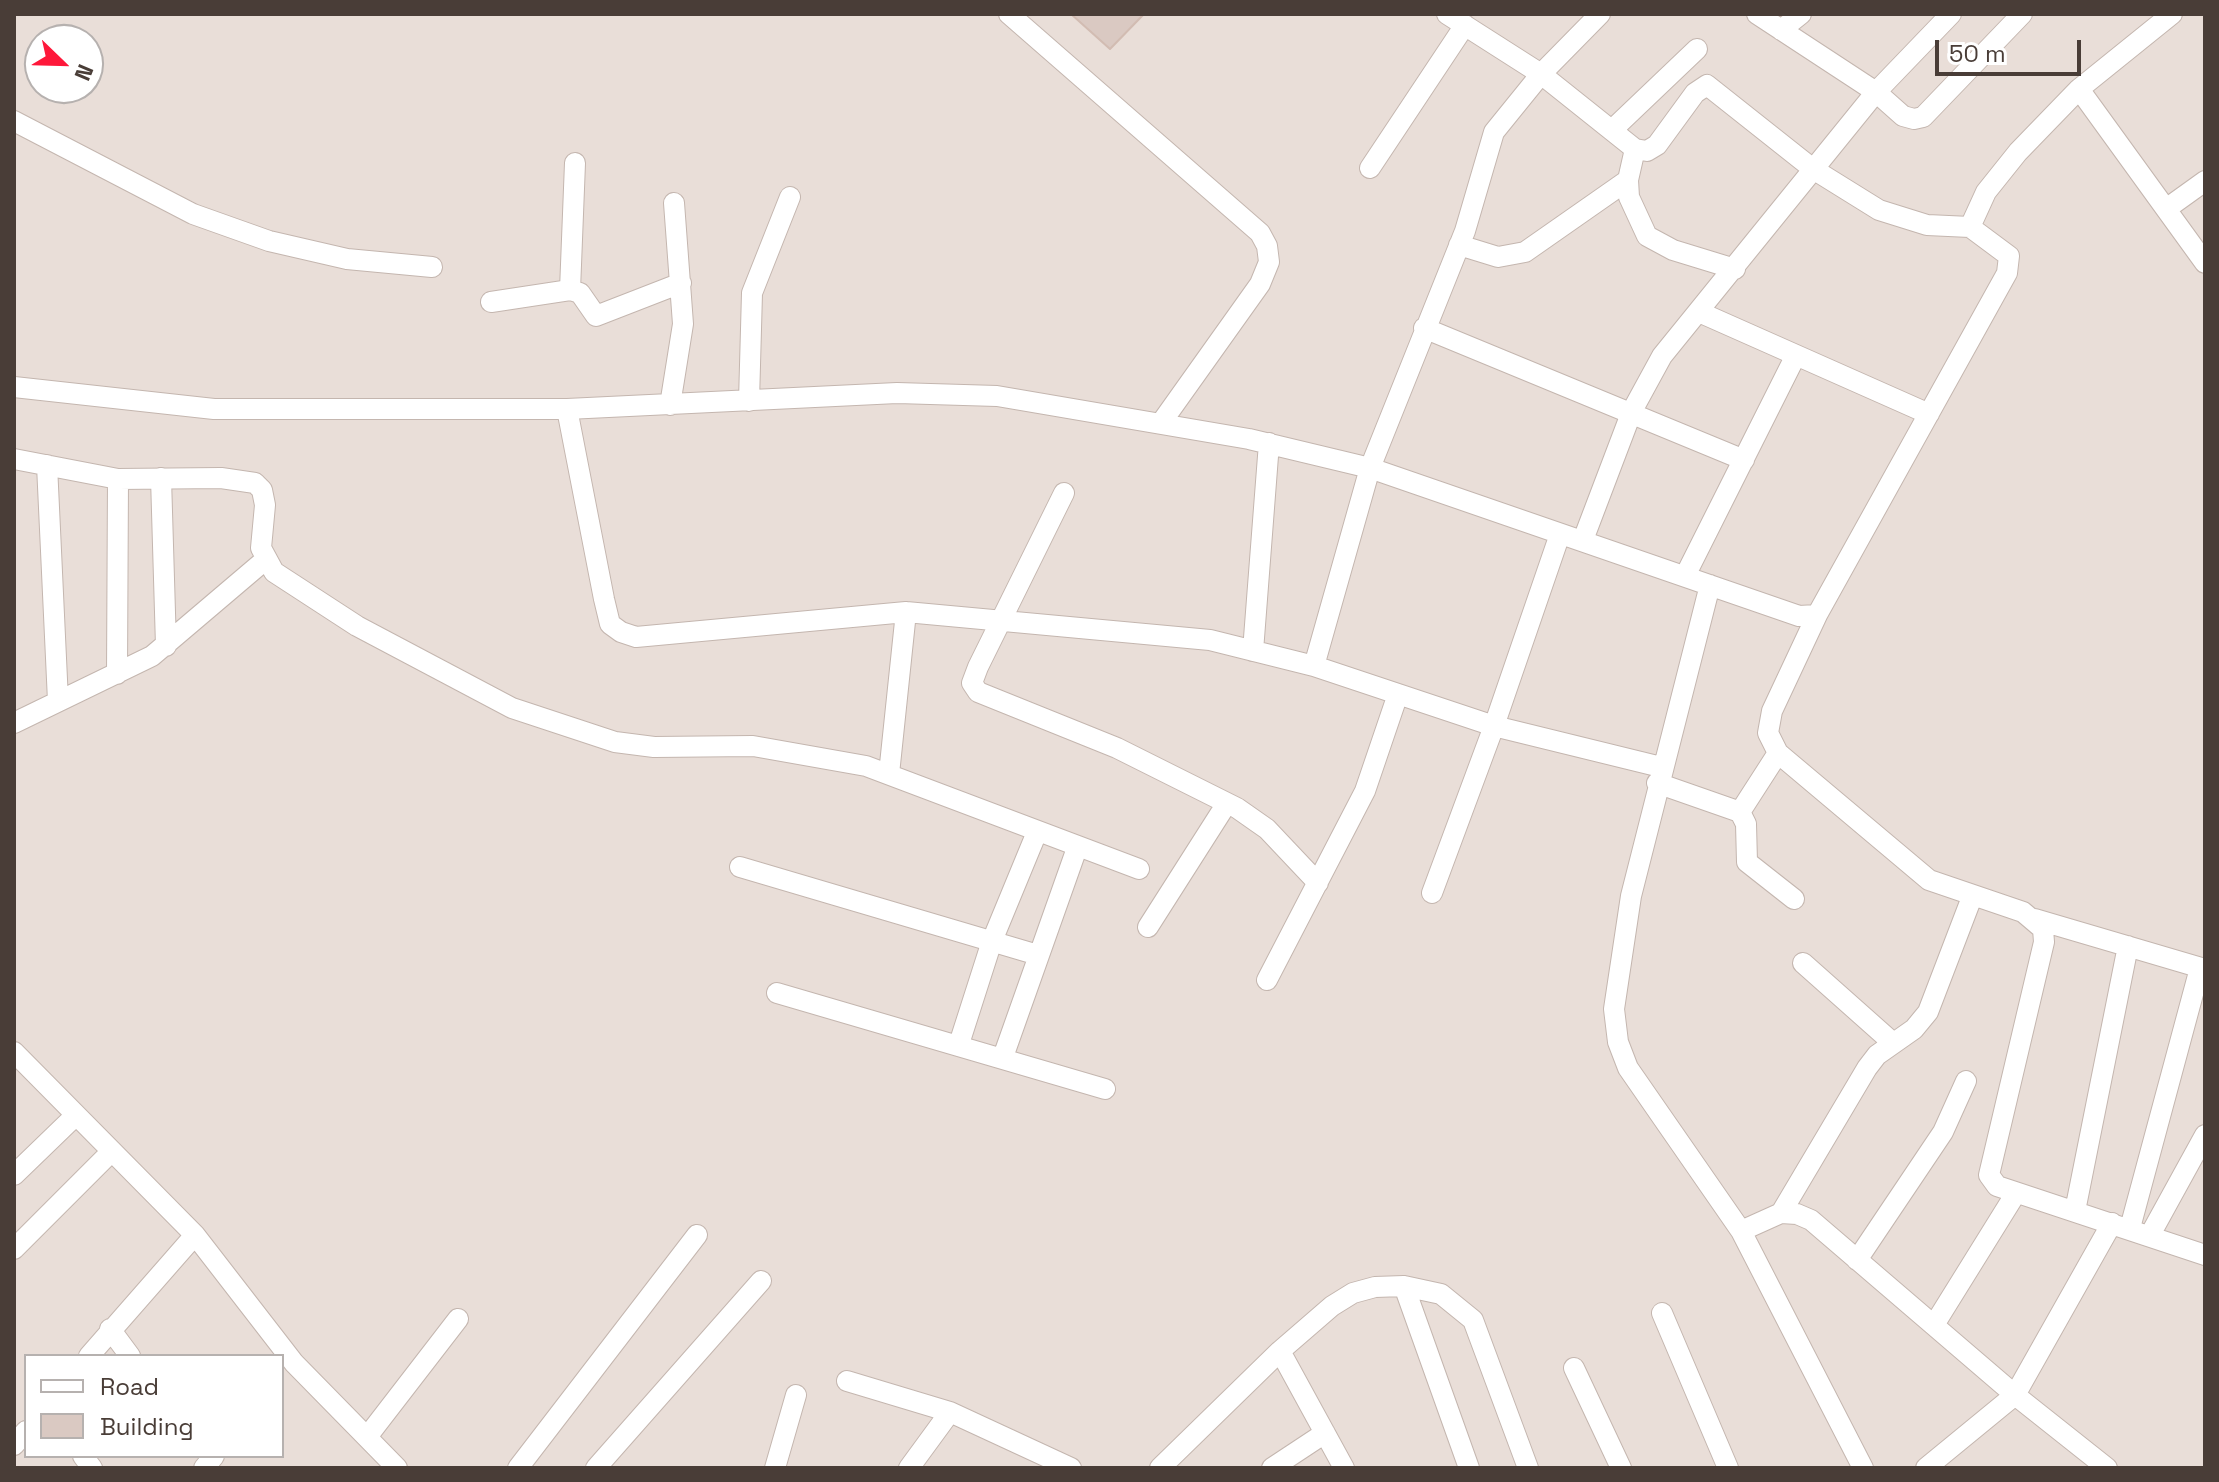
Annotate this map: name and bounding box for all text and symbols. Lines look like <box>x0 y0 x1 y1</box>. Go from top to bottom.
north arrow <box>24 24 104 104</box>
scale bar <box>1939 24 2085 74</box>
text: 50 m <box>1949 38 2006 69</box>
text: N <box>68 60 100 85</box>
legend <box>24 1354 284 1458</box>
text: Road <box>100 1371 159 1402</box>
text: Building <box>100 1411 194 1442</box>

